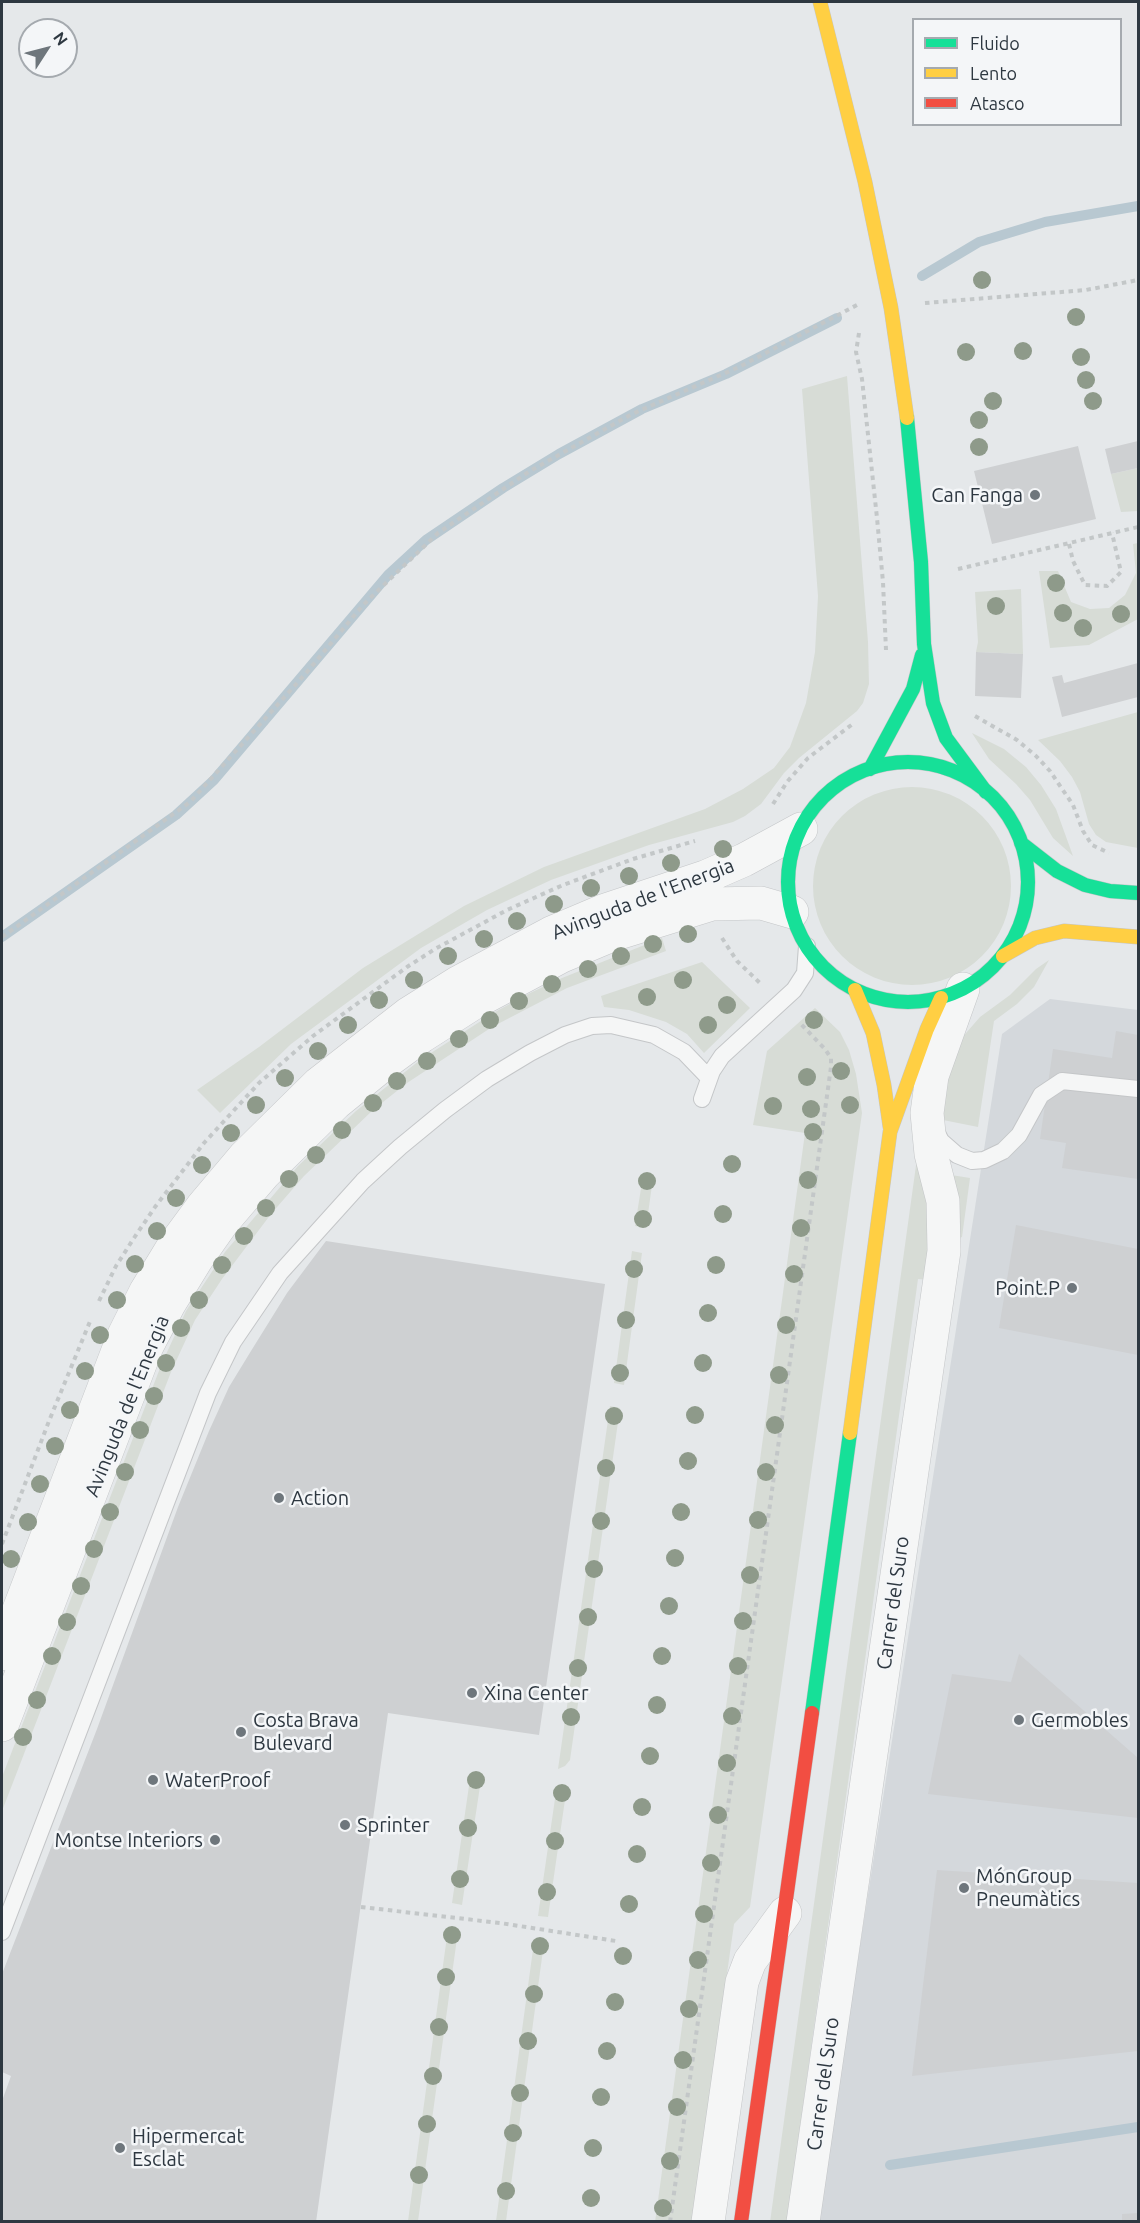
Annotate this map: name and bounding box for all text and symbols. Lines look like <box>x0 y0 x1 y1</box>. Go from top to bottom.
north arrow <box>18 18 78 78</box>
legend <box>912 18 1122 126</box>
text: N <box>50 28 72 49</box>
text: Fluido <box>970 33 1020 53</box>
text: Lento <box>970 63 1017 83</box>
text: Atasco <box>970 93 1025 113</box>
place label: Can Fanga <box>931 483 1023 507</box>
marker: Can Fanga <box>1028 488 1042 502</box>
street label: Avinguda de l'Energia <box>548 853 738 945</box>
place label: Point.P <box>995 1276 1060 1300</box>
marker: Point.P <box>1065 1281 1079 1295</box>
street label: Avinguda de l'Energia <box>80 1312 174 1500</box>
place label: Action <box>291 1486 349 1510</box>
marker: Action <box>272 1491 286 1505</box>
street label: Carrer del Suro <box>872 1535 914 1671</box>
place label: Xina Center <box>484 1681 589 1705</box>
marker: Xina Center <box>465 1686 479 1700</box>
place label: Costa Brava Bulevard <box>253 1708 359 1755</box>
place label: Germobles <box>1031 1708 1128 1732</box>
marker: Germobles <box>1012 1713 1026 1727</box>
marker: Costa Brava Bulevard <box>234 1725 248 1739</box>
place label: WaterProof <box>165 1768 270 1792</box>
marker: WaterProof <box>146 1773 160 1787</box>
place label: Sprinter <box>357 1813 429 1837</box>
marker: Sprinter <box>338 1818 352 1832</box>
place label: Montse Interiors <box>55 1828 203 1852</box>
marker: Montse Interiors <box>208 1833 222 1847</box>
place label: MónGroup Pneumàtics <box>976 1864 1080 1911</box>
marker: MónGroup Pneumàtics <box>957 1881 971 1895</box>
street label: Carrer del Suro <box>802 2016 844 2152</box>
place label: Hipermercat Esclat <box>132 2124 244 2171</box>
marker: Hipermercat Esclat <box>113 2141 127 2155</box>

